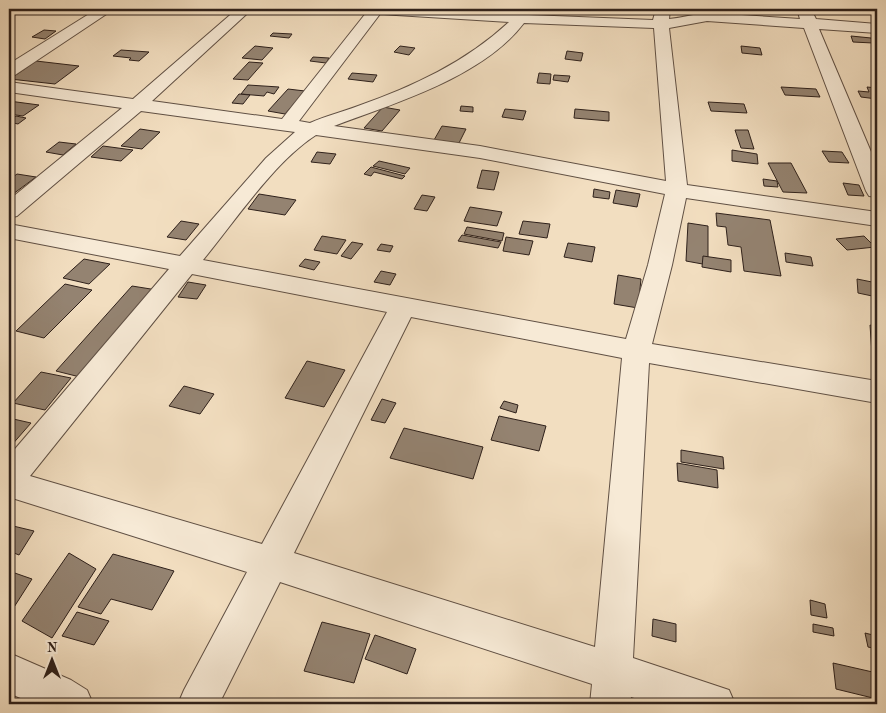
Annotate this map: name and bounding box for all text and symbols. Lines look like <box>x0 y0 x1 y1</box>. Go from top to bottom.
north arrow <box>28 636 78 686</box>
text: N <box>47 641 58 655</box>

